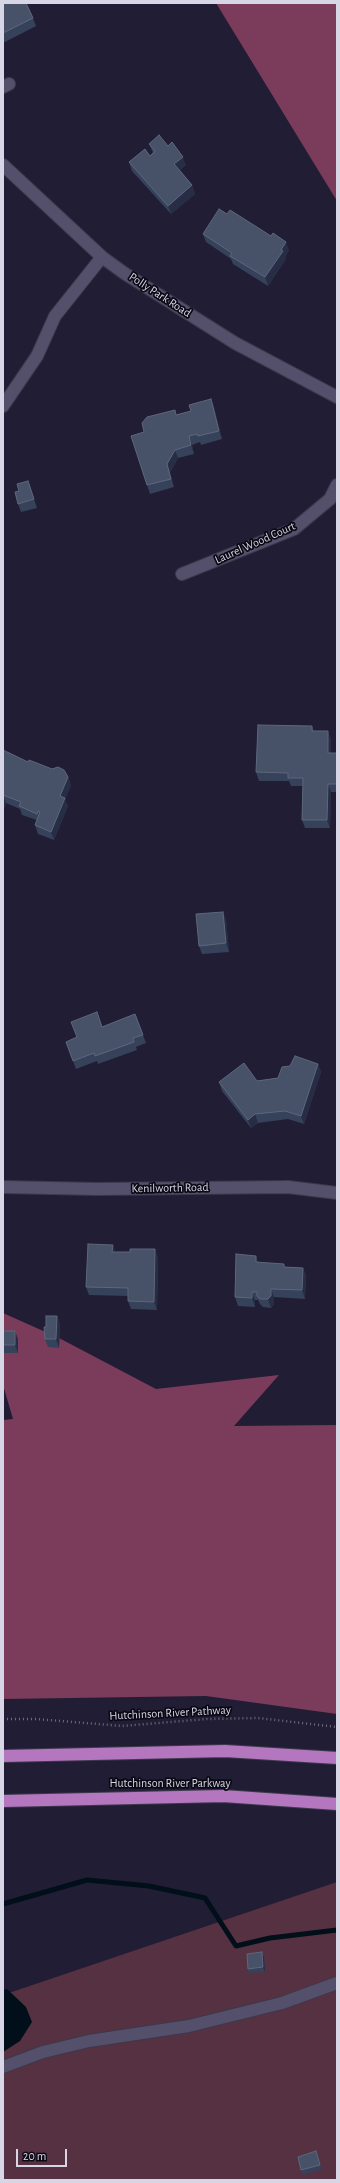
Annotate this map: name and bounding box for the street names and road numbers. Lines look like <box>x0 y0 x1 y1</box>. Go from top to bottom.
street label: Polly Park Road <box>126 270 194 320</box>
street label: Laurel Wood Court <box>212 519 298 567</box>
street label: Kenilworth Road <box>131 1180 209 1196</box>
street label: Hutchinson River Pathway <box>109 1703 231 1723</box>
street label: Hutchinson River Parkway <box>109 1776 231 1790</box>

